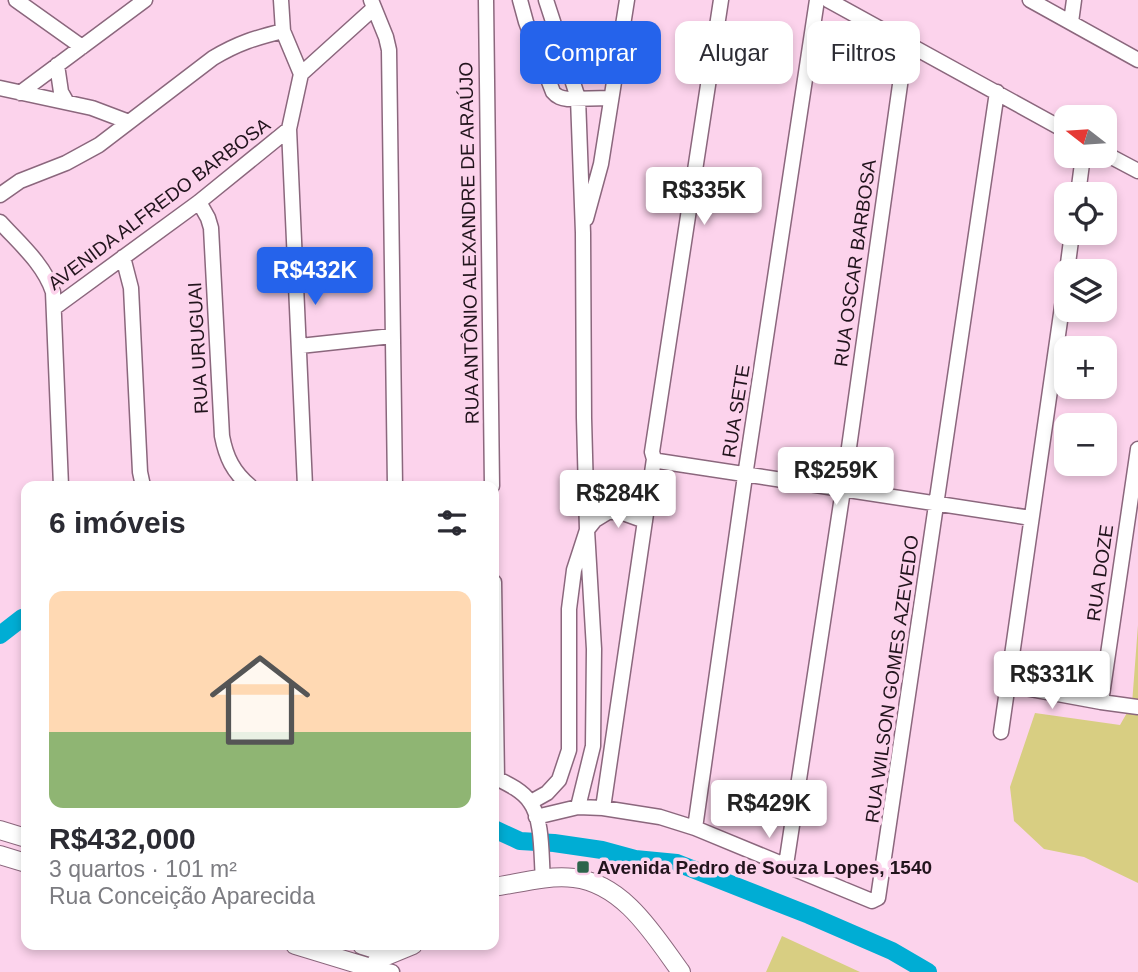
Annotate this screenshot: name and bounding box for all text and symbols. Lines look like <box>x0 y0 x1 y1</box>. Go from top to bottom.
chip: Comprar <box>520 21 661 84</box>
chip: Alugar <box>675 21 793 84</box>
chip: Filtros <box>807 21 920 84</box>
street label: RUA ANTÔNIO ALEXANDRE DE ARAÚJO <box>455 62 483 424</box>
north arrow <box>1054 105 1116 168</box>
map controls <box>1054 105 1117 476</box>
street label: AVENIDA ALFREDO BARBOSA <box>44 114 274 294</box>
street label: RUA OSCAR BARBOSA <box>830 158 880 368</box>
pin: R$335K <box>647 168 761 227</box>
text: R$335K <box>662 177 746 203</box>
button: locate <box>1054 182 1117 245</box>
pin: R$432K <box>258 247 372 307</box>
text: R$432K <box>273 257 357 283</box>
button: layers <box>1054 259 1117 322</box>
street label: RUA URUGUAI <box>184 282 212 414</box>
button: + <box>1054 336 1117 399</box>
street label: RUA SETE <box>718 363 754 459</box>
button: − <box>1054 413 1117 476</box>
pin: R$259K <box>779 448 893 507</box>
text: R$259K <box>794 457 878 483</box>
pin: R$284K <box>561 470 675 530</box>
text: R$284K <box>576 480 660 506</box>
icon: filters <box>433 504 471 542</box>
text: 6 imóveis <box>49 506 186 539</box>
street label: RUA DOZE <box>1083 523 1117 623</box>
street label: RUA WILSON GOMES AZEVEDO <box>861 534 923 824</box>
icon: home <box>197 637 323 763</box>
pin: R$331K <box>995 652 1109 711</box>
text: R$331K <box>1010 661 1094 687</box>
pin: R$429K <box>712 780 826 840</box>
text: R$429K <box>727 790 811 816</box>
text: R$432,000 <box>49 822 196 855</box>
text: 3 quartos · 101 m² <box>49 856 237 882</box>
place label: Avenida Pedro de Souza Lopes, 1540 <box>597 857 932 878</box>
marker: Avenida Pedro de Souza Lopes, 1540 <box>575 859 591 875</box>
text: Rua Conceição Aparecida <box>49 883 315 909</box>

